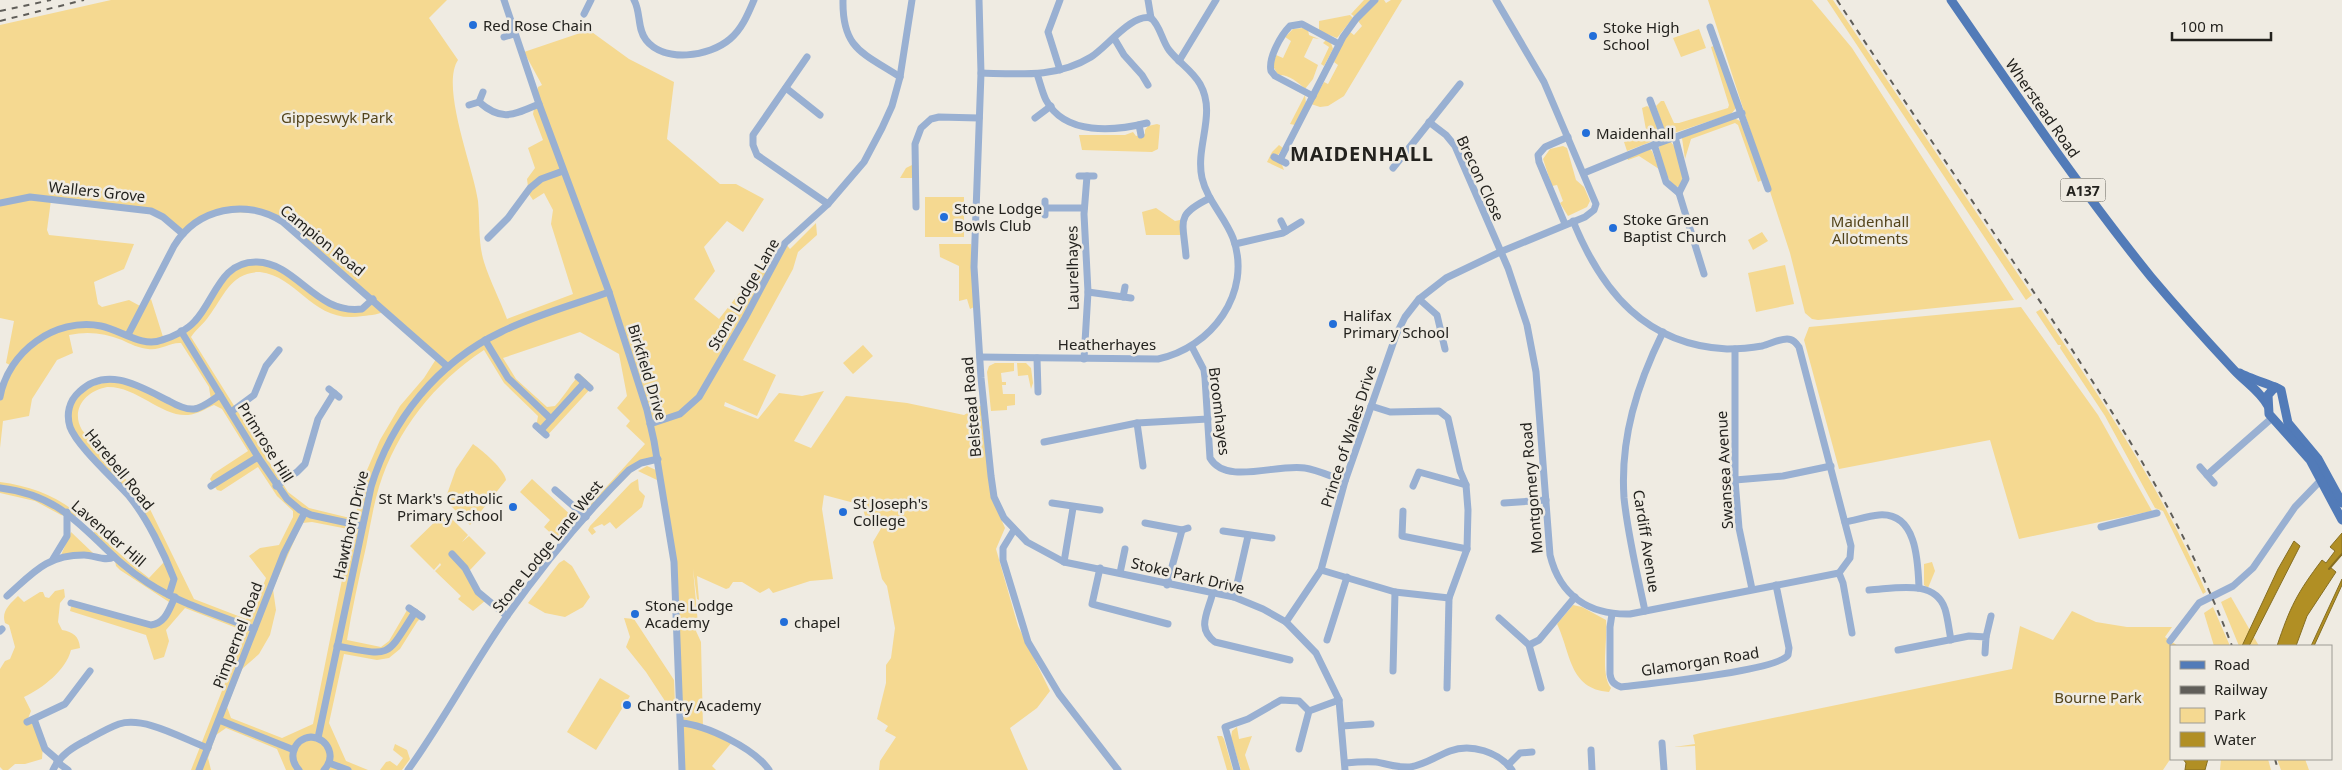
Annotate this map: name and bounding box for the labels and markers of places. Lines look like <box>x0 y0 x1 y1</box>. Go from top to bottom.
place label: Red Rose Chain <box>483 15 592 35</box>
place label: Stoke High School <box>1603 17 1680 54</box>
marker: Red Rose Chain <box>467 19 479 31</box>
marker: Stoke High School <box>1587 30 1599 42</box>
place label: Maidenhall <box>1596 123 1674 143</box>
marker: Maidenhall <box>1580 127 1592 139</box>
place label: Stone Lodge Bowls Club <box>954 198 1042 235</box>
place label: Stoke Green Baptist Church <box>1623 209 1727 246</box>
marker: Stone Lodge Bowls Club <box>938 211 950 223</box>
marker: Stoke Green Baptist Church <box>1607 222 1619 234</box>
place label: Halifax Primary School <box>1343 305 1449 342</box>
marker: Halifax Primary School <box>1327 318 1339 330</box>
place label: St Mark's Catholic Primary School <box>379 488 503 525</box>
place label: St Joseph's College <box>853 493 928 530</box>
marker: St Mark's Catholic Primary School <box>507 501 519 513</box>
marker: St Joseph's College <box>837 506 849 518</box>
place label: Stone Lodge Academy <box>645 595 733 632</box>
marker: Stone Lodge Academy <box>629 608 641 620</box>
place label: chapel <box>794 612 840 632</box>
marker: chapel <box>778 616 790 628</box>
place label: Chantry Academy <box>637 695 762 715</box>
marker: Chantry Academy <box>621 699 633 711</box>

